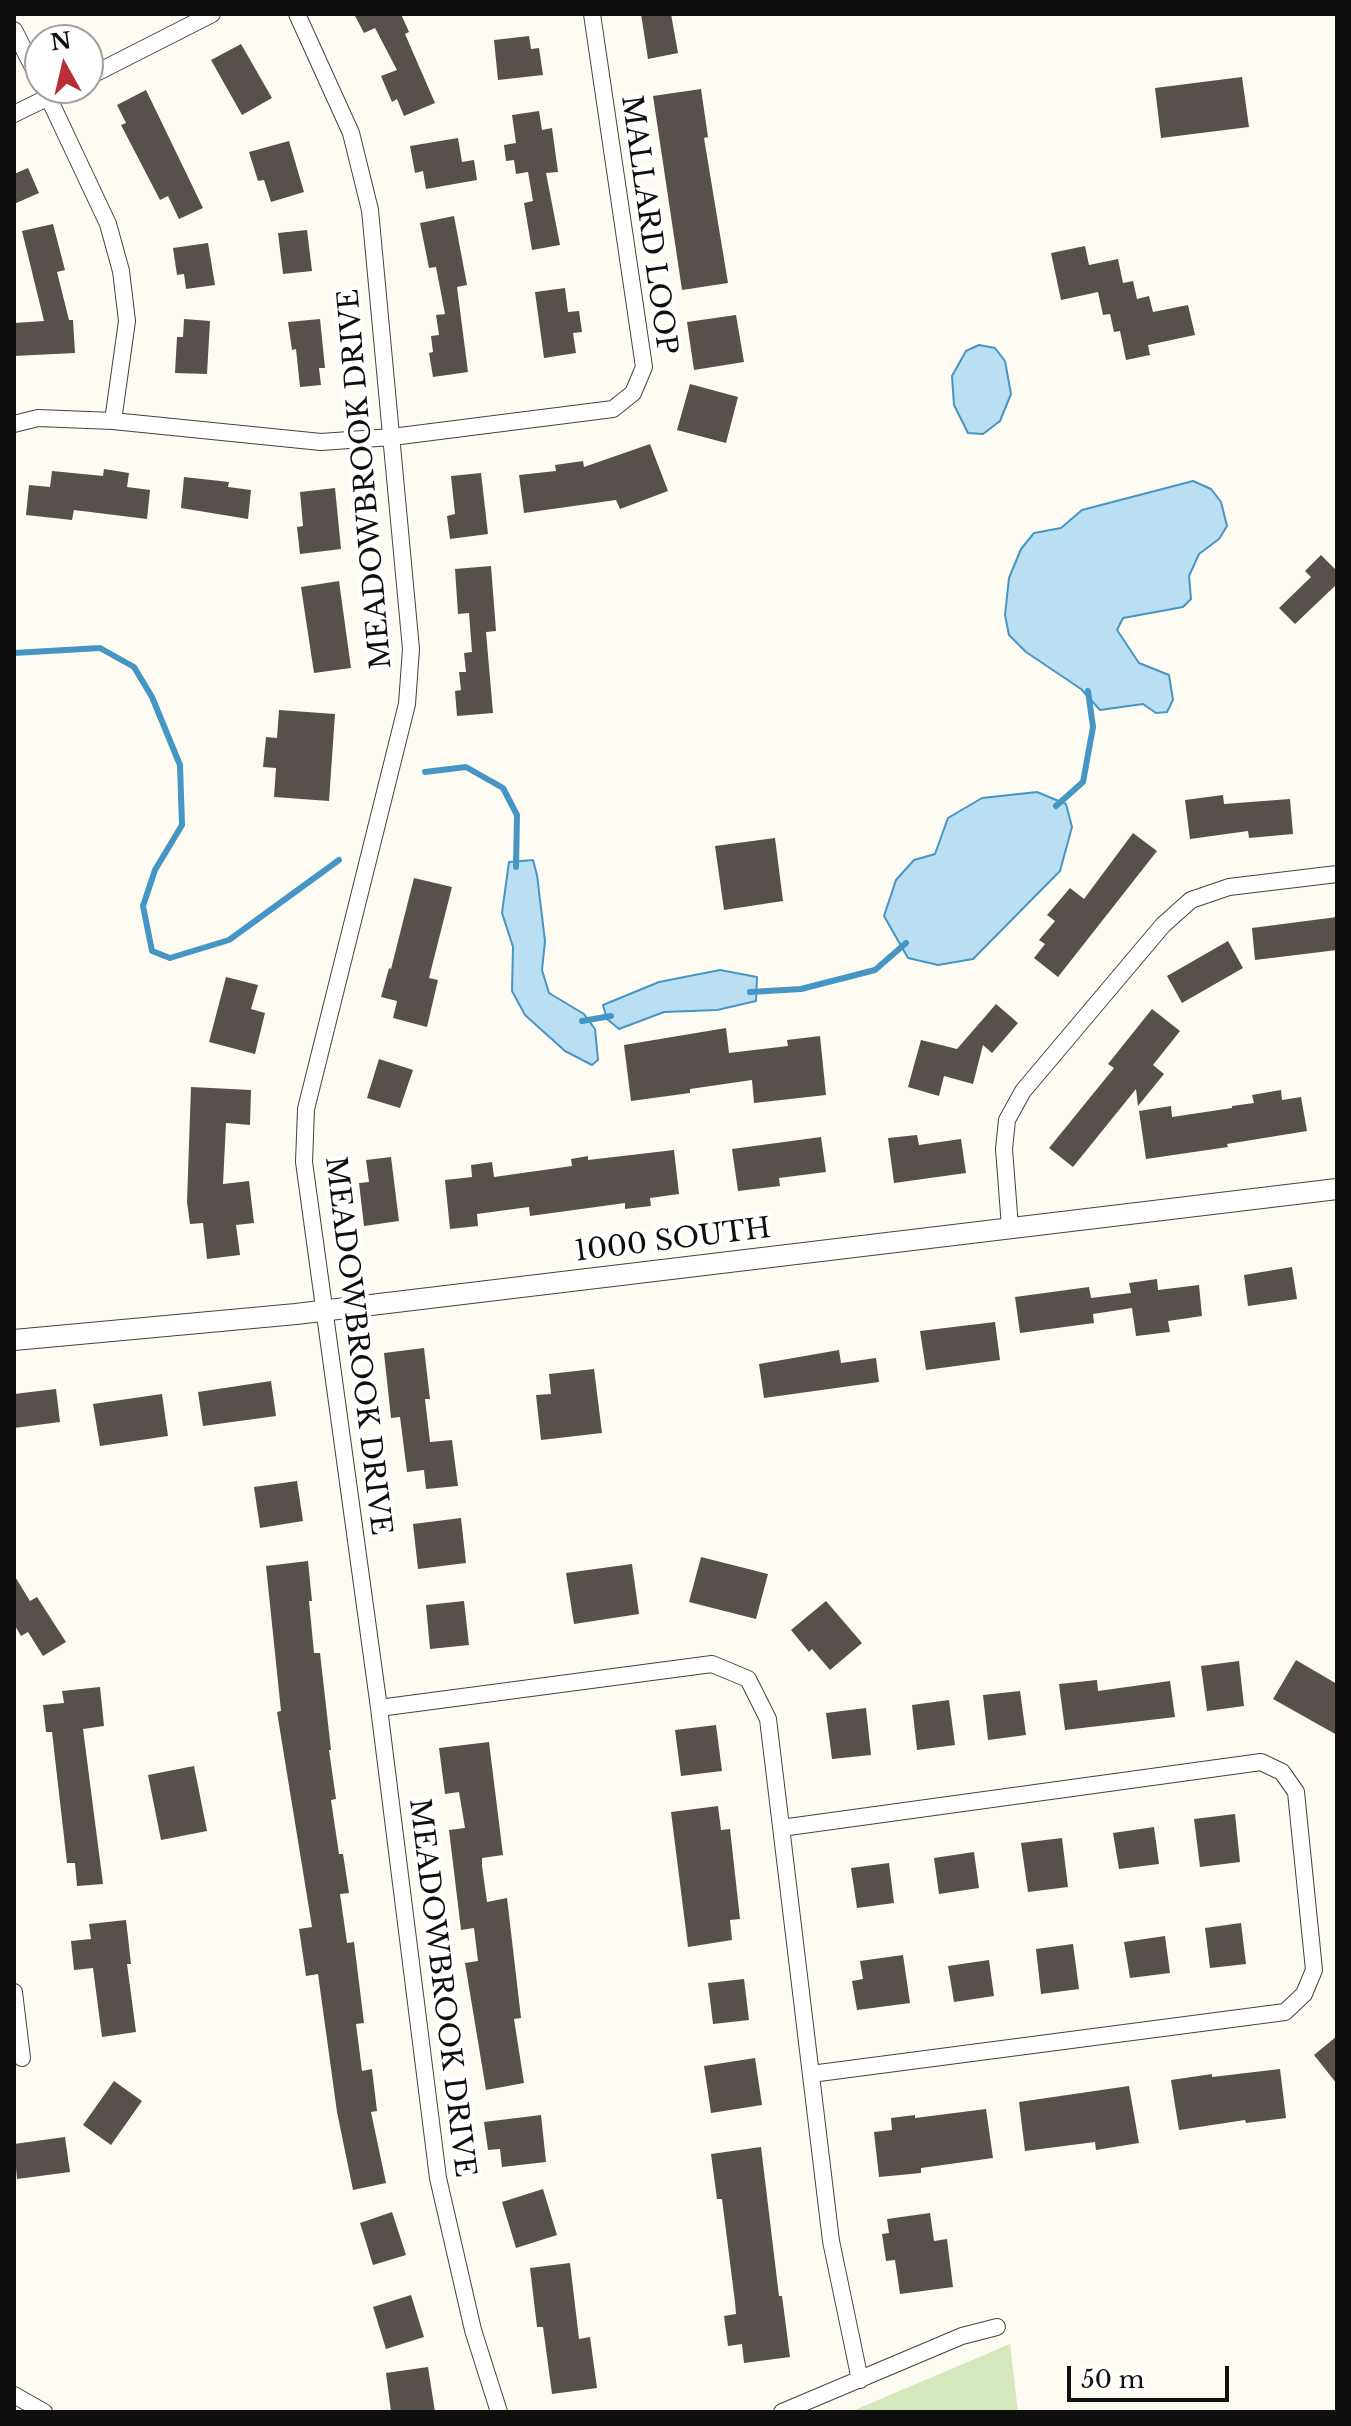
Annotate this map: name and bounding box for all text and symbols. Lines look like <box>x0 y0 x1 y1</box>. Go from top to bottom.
north arrow <box>24 24 104 104</box>
text: N <box>49 27 73 57</box>
street label: MALLARD LOOP <box>613 93 683 357</box>
street label: MEADOWBROOK DRIVE <box>333 288 399 670</box>
street label: MEADOWBROOK DRIVE <box>317 1155 397 1537</box>
street label: 1000 SOUTH <box>573 1212 773 1270</box>
street label: MEADOWBROOK DRIVE <box>401 1797 481 2179</box>
scale bar <box>1071 2350 1233 2400</box>
text: 50 m <box>1081 2365 1144 2394</box>

